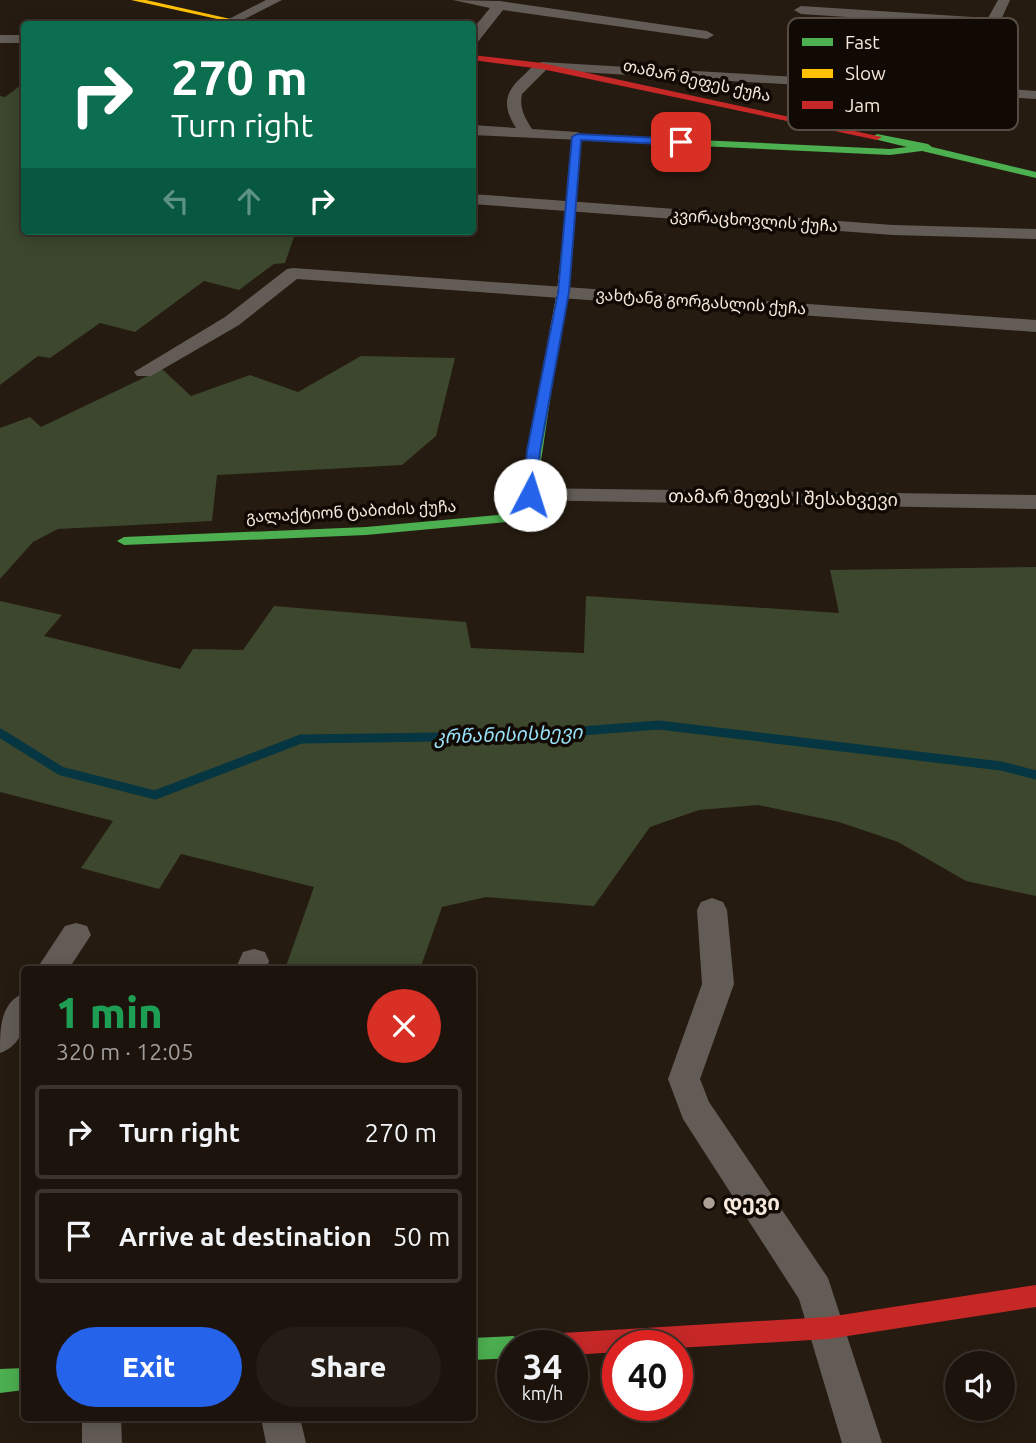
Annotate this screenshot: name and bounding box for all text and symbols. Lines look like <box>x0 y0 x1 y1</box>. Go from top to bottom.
legend <box>788 18 1018 130</box>
text: Fast <box>845 31 880 53</box>
icon: right <box>56 49 147 140</box>
text: 270 m <box>171 49 308 104</box>
street label: თამარ მეფეს ქუჩა <box>621 56 772 105</box>
text: Slow <box>845 62 886 84</box>
text: Jam <box>845 94 881 116</box>
text: Turn right <box>171 107 313 143</box>
pin <box>651 112 711 172</box>
icon: arrive <box>662 123 700 161</box>
icon: left <box>157 182 195 220</box>
icon: ahead <box>230 182 268 220</box>
icon: right <box>303 182 341 220</box>
street label: კვირაცხოვლის ქუჩა <box>669 205 839 237</box>
street label: ვახტანგ გორგასლის ქუჩა <box>595 285 807 319</box>
position arrow <box>493 458 567 532</box>
street label: თამარ მეფეს I შესახვევი <box>668 485 898 511</box>
street label: გალაქტიონ ტაბიძის ქუჩა <box>245 497 457 527</box>
water label: კრწანისისხევი <box>433 720 584 749</box>
text: 1 min <box>56 989 163 1036</box>
button: close <box>367 989 441 1063</box>
text: 320 m · 12:05 <box>56 1039 194 1064</box>
icon: right <box>60 1113 98 1151</box>
text: Turn right <box>119 1118 240 1147</box>
text: 270 m <box>365 1118 437 1147</box>
place label: დევი <box>723 1190 780 1216</box>
marker: დევი <box>701 1195 717 1211</box>
icon: arrive <box>60 1217 98 1255</box>
text: Arrive at destination <box>119 1222 372 1251</box>
text: 50 m <box>393 1222 450 1251</box>
button: Exit <box>56 1327 242 1407</box>
button: Share <box>256 1327 441 1407</box>
speed limit sign: 40 <box>602 1330 693 1421</box>
text: 34 <box>523 1346 562 1386</box>
map controls <box>945 1351 1015 1421</box>
button: sound <box>945 1351 1015 1421</box>
text: km/h <box>522 1383 563 1403</box>

